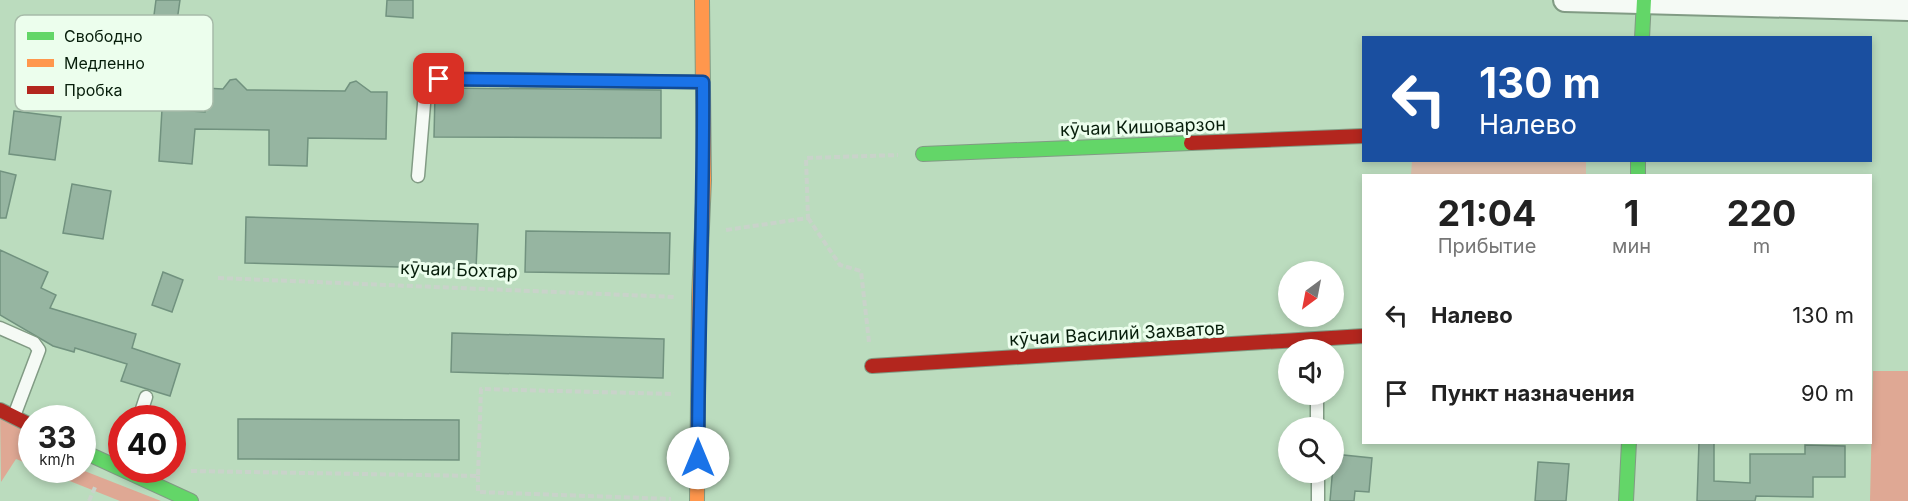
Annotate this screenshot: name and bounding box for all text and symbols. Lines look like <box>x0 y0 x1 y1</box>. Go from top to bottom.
legend <box>15 15 213 111</box>
text: Свободно <box>64 26 143 46</box>
text: Медленно <box>64 53 145 73</box>
pin <box>413 53 464 104</box>
text: 130 m <box>1479 57 1601 108</box>
icon: left <box>1380 60 1458 138</box>
icon: arrive <box>422 62 455 95</box>
text: Пробка <box>64 80 122 100</box>
text: Налево <box>1479 108 1577 141</box>
street label: кӯчаи Кишоварзон <box>1060 113 1226 140</box>
text: 21:04 <box>1438 191 1536 235</box>
text: 1 <box>1624 191 1639 235</box>
text: 220 <box>1727 191 1796 235</box>
text: Прибытие <box>1438 234 1536 258</box>
text: мин <box>1612 234 1651 258</box>
text: m <box>1753 234 1770 258</box>
street label: кӯчаи Бохтар <box>400 257 518 282</box>
north arrow <box>1278 261 1344 327</box>
map controls <box>1278 261 1344 483</box>
icon: left <box>1380 299 1413 332</box>
text: Налево <box>1431 302 1513 328</box>
text: 130 m <box>1792 302 1854 328</box>
street label: кӯчаи Василий Захватов <box>1009 317 1225 350</box>
button: sound <box>1278 339 1344 405</box>
icon: arrive <box>1380 377 1413 410</box>
text: Пункт назначения <box>1431 380 1635 406</box>
text: 90 m <box>1801 380 1854 406</box>
speed limit sign: 40 <box>108 405 186 483</box>
button: search <box>1278 417 1344 483</box>
text: 33 <box>38 419 76 455</box>
position arrow <box>666 426 730 490</box>
text: km/h <box>39 450 75 469</box>

